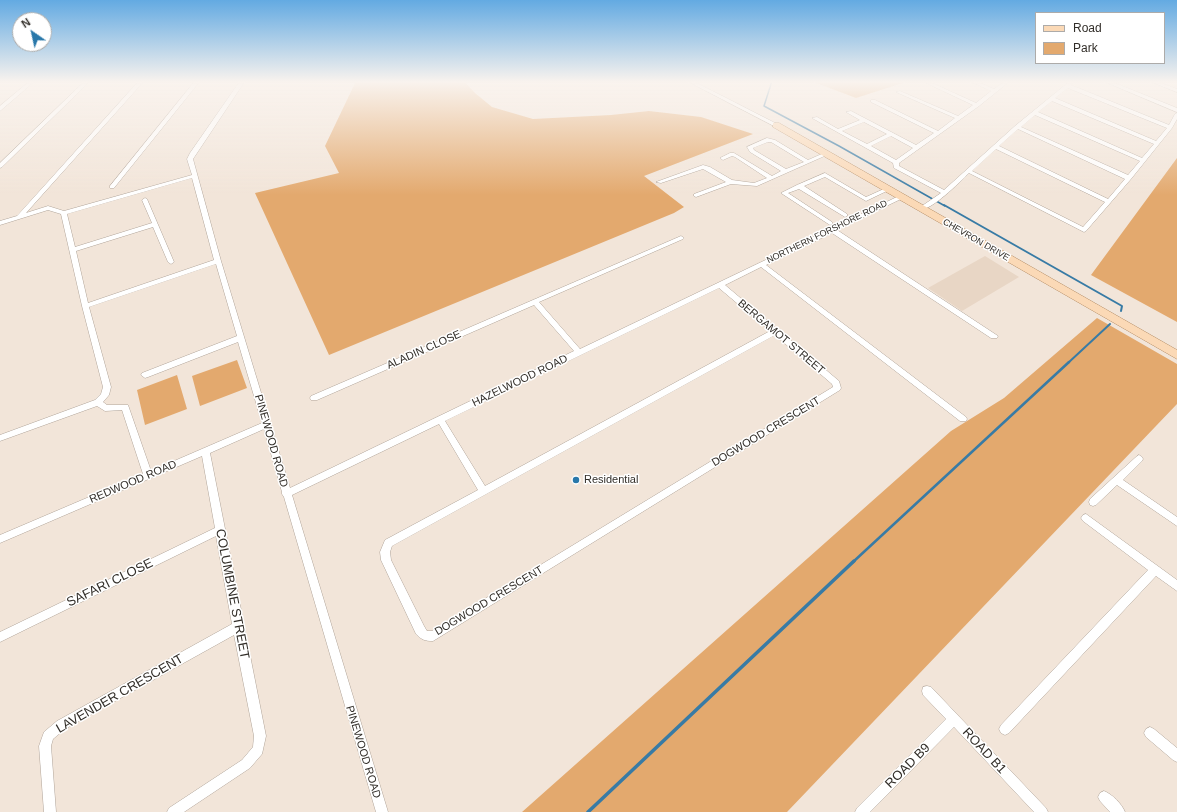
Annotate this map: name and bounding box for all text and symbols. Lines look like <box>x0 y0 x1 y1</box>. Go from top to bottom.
north arrow <box>12 12 52 52</box>
legend <box>1035 12 1165 64</box>
text: N <box>19 16 32 30</box>
text: Road <box>1073 21 1102 35</box>
text: Park <box>1073 41 1098 55</box>
street label: NORTHERN FORSHORE ROAD <box>765 198 889 266</box>
street label: CHEVRON DRIVE <box>941 217 1011 263</box>
street label: BERGAMOT STREET <box>735 297 827 377</box>
street label: ALADIN CLOSE <box>385 328 463 372</box>
street label: HAZELWOOD ROAD <box>470 352 570 410</box>
street label: PINEWOOD ROAD <box>251 393 291 489</box>
street label: DOGWOOD CRESCENT <box>709 394 823 470</box>
street label: REDWOOD ROAD <box>87 458 179 506</box>
place label: Residential <box>584 473 638 487</box>
marker: Residential <box>571 475 581 485</box>
street label: COLUMBINE STREET <box>212 528 252 660</box>
street label: SAFARI CLOSE <box>64 555 156 611</box>
street label: DOGWOOD CRESCENT <box>432 563 546 639</box>
street label: LAVENDER CRESCENT <box>54 651 186 737</box>
street label: PINEWOOD ROAD <box>343 704 383 800</box>
street label: ROAD B1 <box>959 725 1009 777</box>
street label: ROAD B9 <box>882 740 934 792</box>

